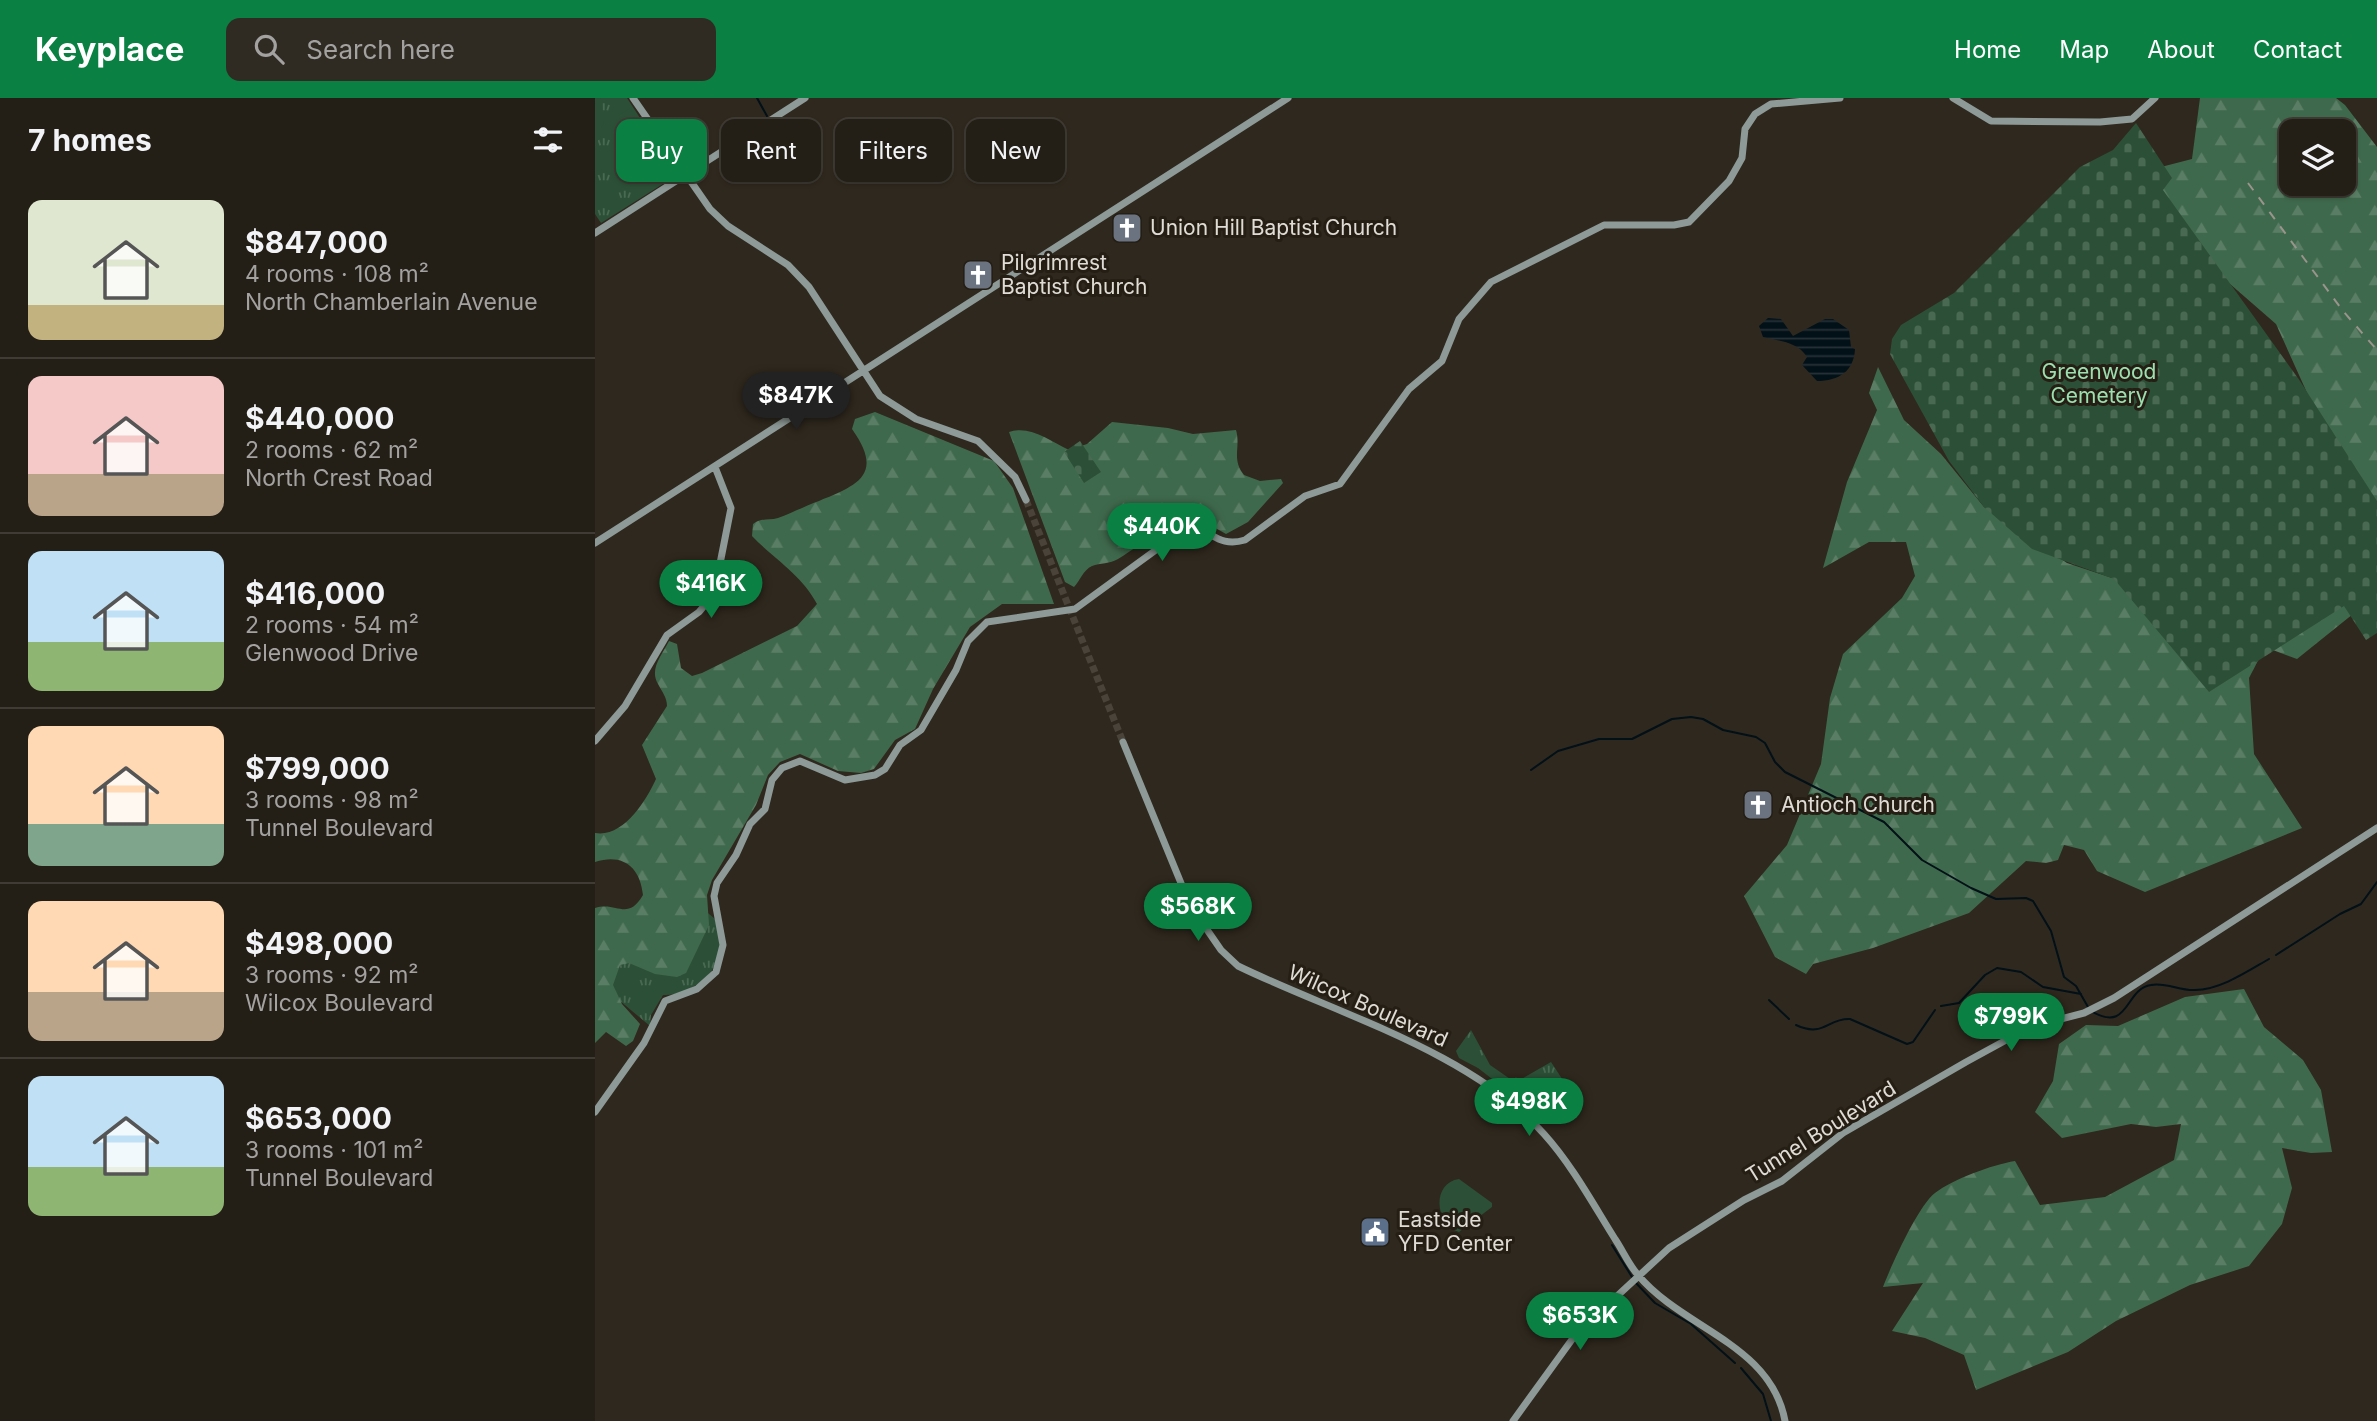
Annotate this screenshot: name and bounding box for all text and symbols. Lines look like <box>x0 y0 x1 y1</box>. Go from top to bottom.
search box <box>226 18 716 81</box>
text: Keyplace <box>35 29 184 69</box>
icon: search <box>250 30 288 68</box>
text: Search here <box>306 34 455 65</box>
text: Home <box>1954 35 2021 64</box>
text: Map <box>2059 35 2109 64</box>
text: About <box>2147 35 2215 64</box>
text: Contact <box>2253 35 2342 64</box>
chip: Buy <box>616 119 707 182</box>
chip: Rent <box>721 119 821 182</box>
chip: Filters <box>835 119 952 182</box>
chip: New <box>966 119 1065 182</box>
map controls <box>2279 119 2356 196</box>
button: layers <box>2279 119 2356 196</box>
icon: filters <box>529 121 567 159</box>
text: 7 homes <box>28 122 152 158</box>
church icon: Union Hill Baptist Church <box>1110 211 1144 245</box>
place label: Union Hill Baptist Church <box>1150 215 1397 240</box>
text: $847,000 <box>245 224 388 260</box>
icon: home <box>84 228 168 312</box>
place label: Pilgrimrest Baptist Church <box>1001 250 1147 299</box>
church icon: Pilgrimrest Baptist Church <box>961 258 995 292</box>
text: 4 rooms · 108 m² <box>245 260 429 288</box>
text: North Chamberlain Avenue <box>245 288 538 316</box>
park label: Greenwood Cemetery <box>2042 359 2156 408</box>
pin: $847K <box>747 372 845 432</box>
text: $847K <box>758 381 834 409</box>
text: $440,000 <box>245 400 394 436</box>
icon: home <box>84 404 168 488</box>
text: 2 rooms · 62 m² <box>245 436 418 464</box>
text: North Crest Road <box>245 464 433 492</box>
pin: $440K <box>1113 504 1211 563</box>
text: $440K <box>1123 512 1201 540</box>
pin: $416K <box>662 560 760 620</box>
text: $416K <box>675 569 747 597</box>
text: $416,000 <box>245 575 385 611</box>
icon: home <box>84 579 168 663</box>
text: 2 rooms · 54 m² <box>245 611 419 639</box>
text: Glenwood Drive <box>245 639 418 667</box>
text: $799,000 <box>245 750 390 786</box>
icon: home <box>84 754 168 838</box>
text: 3 rooms · 98 m² <box>245 786 419 814</box>
church icon: Antioch Church <box>1741 788 1775 822</box>
place label: Antioch Church <box>1781 792 1935 817</box>
text: Tunnel Boulevard <box>245 814 433 842</box>
pin: $568K <box>1149 884 1247 943</box>
text: $568K <box>1160 892 1236 920</box>
text: $498,000 <box>245 925 393 961</box>
icon: home <box>84 929 168 1013</box>
street label: Wilcox Boulevard <box>1285 959 1452 1052</box>
text: 3 rooms · 92 m² <box>245 961 418 989</box>
text: Wilcox Boulevard <box>245 989 433 1017</box>
pin: $799K <box>1962 993 2060 1053</box>
text: $799K <box>1974 1002 2048 1030</box>
street label: Tunnel Boulevard <box>1741 1075 1900 1188</box>
pin: $498K <box>1480 1079 1578 1138</box>
text: $498K <box>1490 1087 1568 1115</box>
text: $653,000 <box>245 1100 392 1136</box>
icon: home <box>84 1104 168 1188</box>
text: 3 rooms · 101 m² <box>245 1136 423 1164</box>
text: Tunnel Boulevard <box>245 1164 433 1192</box>
place label: Eastside YFD Center <box>1398 1207 1513 1256</box>
public building icon: Eastside YFD Center <box>1358 1215 1392 1249</box>
pin: $653K <box>1531 1292 1629 1352</box>
text: $653K <box>1542 1301 1618 1329</box>

